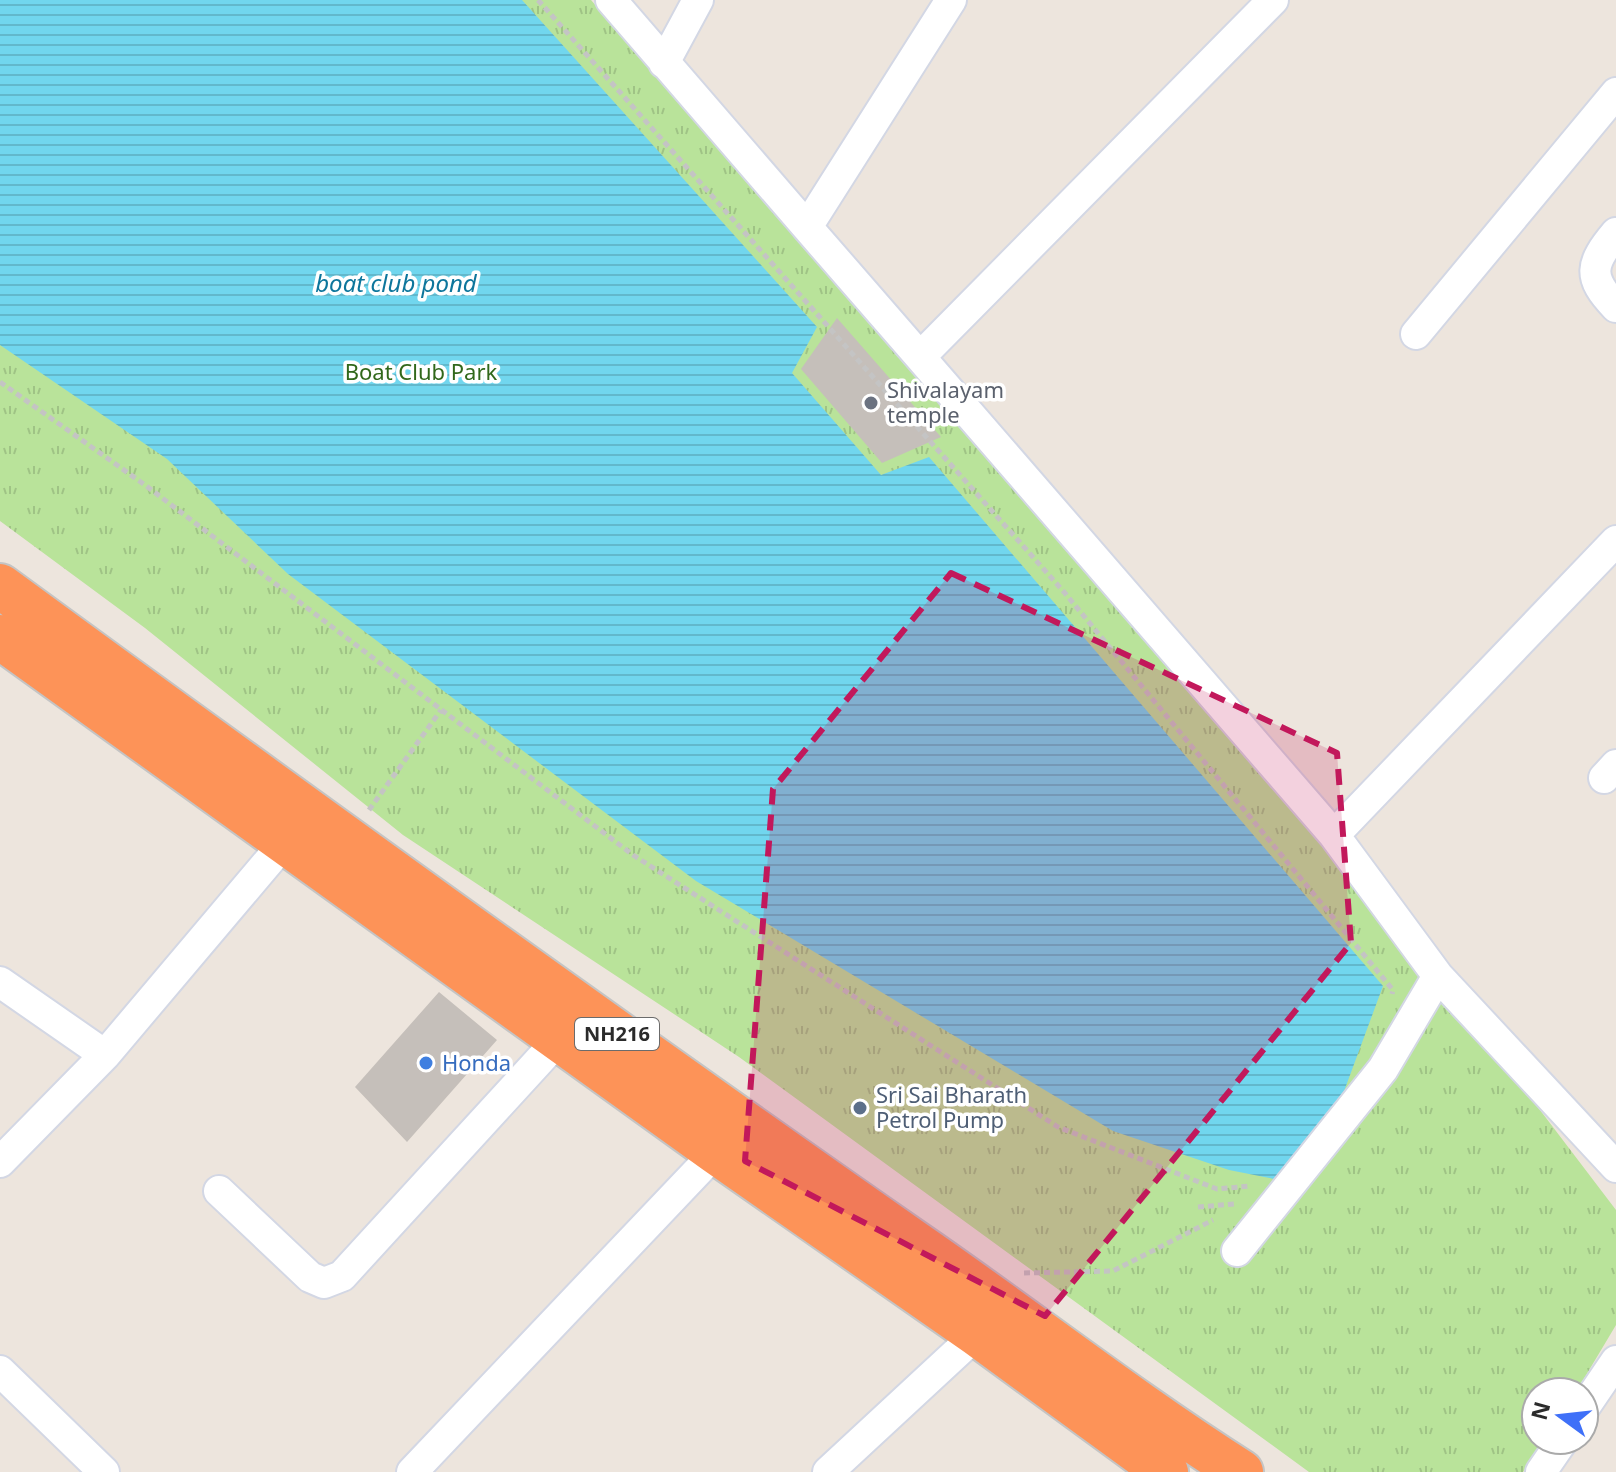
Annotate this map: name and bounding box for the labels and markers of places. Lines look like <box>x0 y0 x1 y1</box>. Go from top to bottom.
place label: Shivalayam temple <box>887 374 1004 429</box>
marker: Shivalayam temple <box>862 394 880 412</box>
place label: Honda <box>442 1047 511 1077</box>
marker: Honda <box>417 1054 435 1072</box>
place label: Sri Sai Bharath Petrol Pump <box>876 1079 1027 1134</box>
marker: Sri Sai Bharath Petrol Pump <box>851 1099 869 1117</box>

